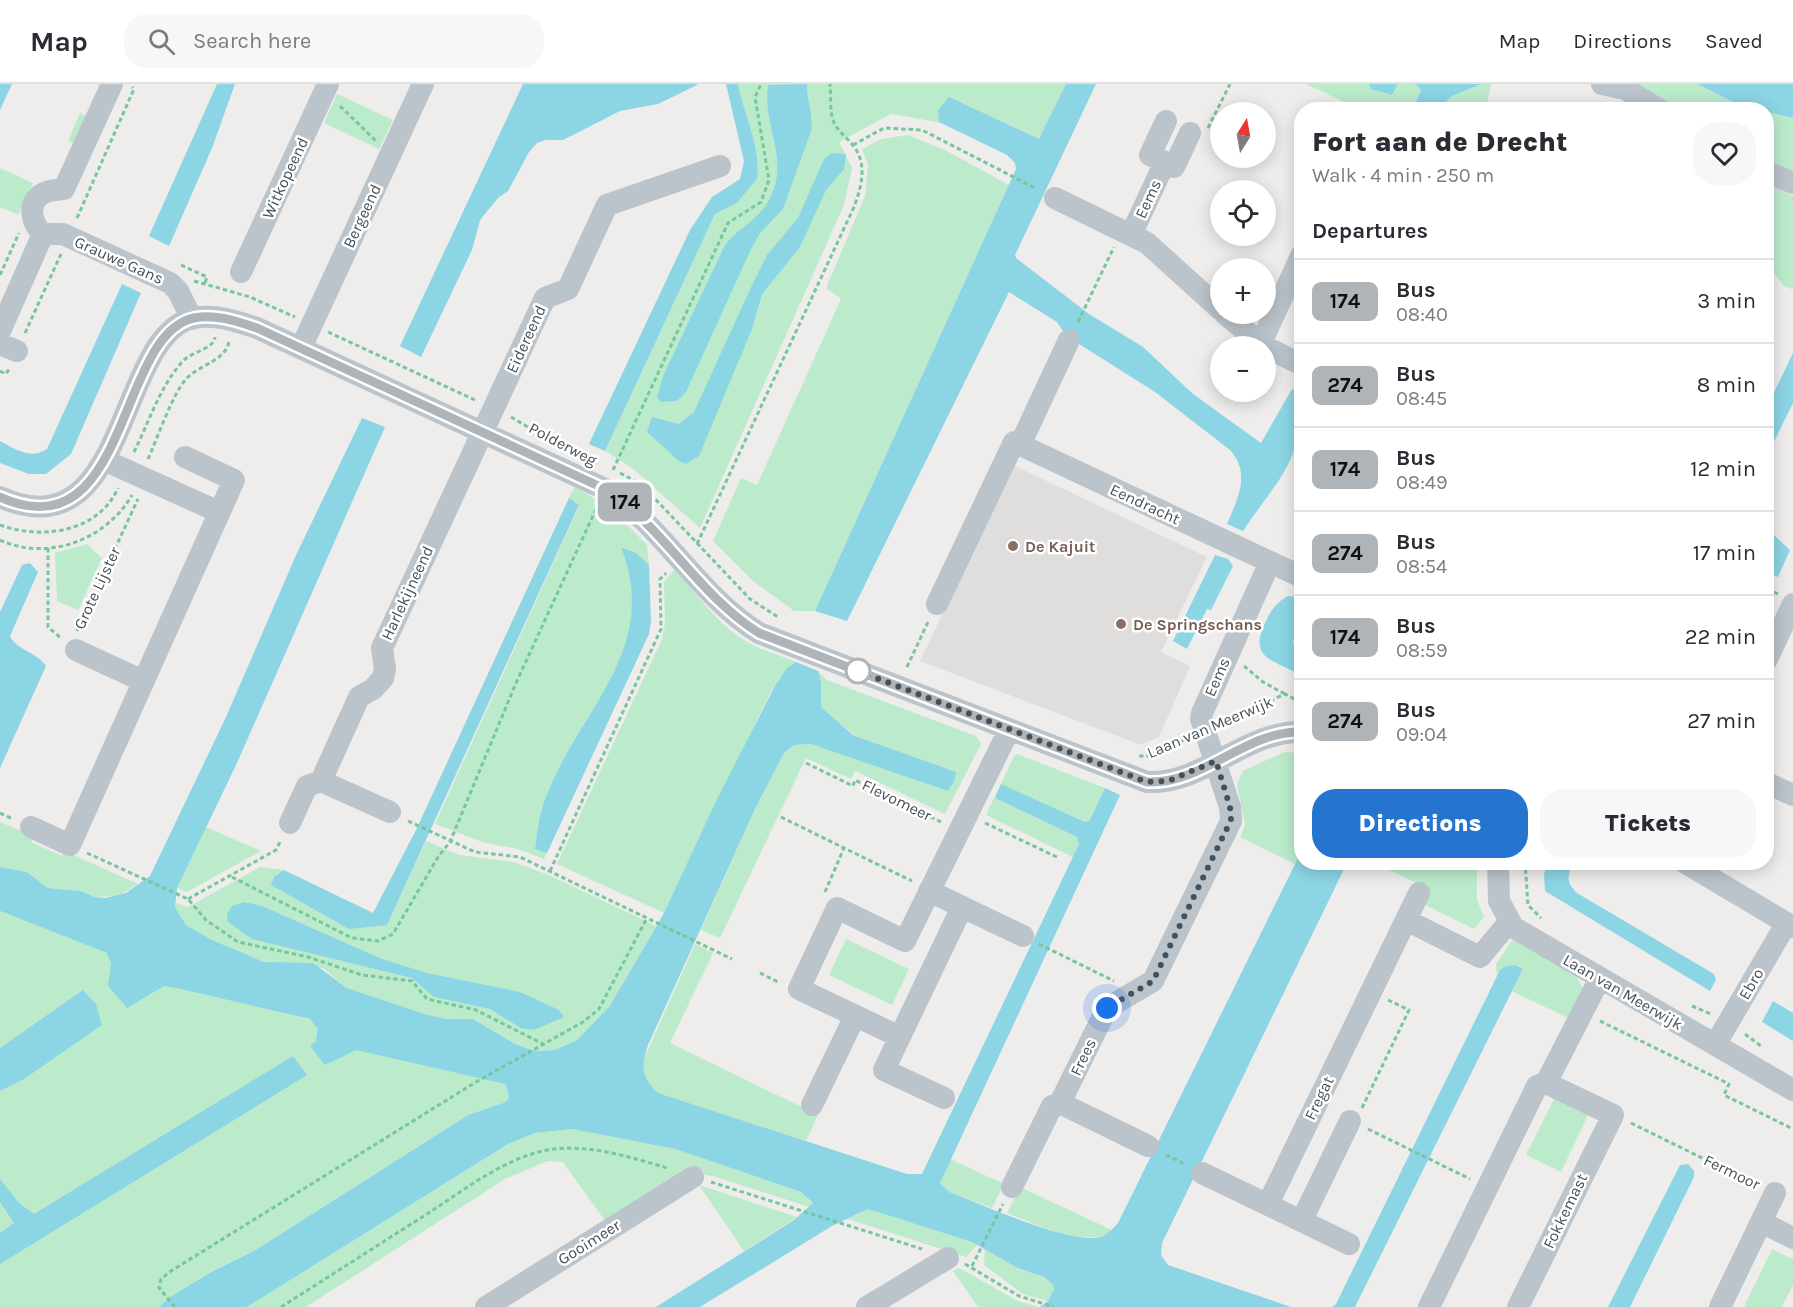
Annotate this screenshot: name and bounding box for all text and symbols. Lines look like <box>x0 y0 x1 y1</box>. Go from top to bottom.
search box <box>124 14 544 68</box>
text: Map <box>30 25 88 58</box>
icon: search <box>145 25 178 58</box>
text: Search here <box>193 28 311 54</box>
text: Map <box>1499 29 1540 53</box>
text: Directions <box>1573 29 1672 53</box>
text: Saved <box>1705 29 1763 53</box>
north arrow <box>1210 102 1276 168</box>
map controls <box>1210 102 1276 402</box>
button: heart <box>1693 122 1756 185</box>
text: Fort aan de Drecht <box>1312 125 1568 158</box>
street label: Witkopeend <box>258 134 312 222</box>
text: Walk · 4 min · 250 m <box>1312 164 1494 187</box>
street label: Eems <box>1131 177 1165 221</box>
button: locate <box>1210 180 1276 246</box>
street label: Bergeend <box>339 181 385 251</box>
text: Departures <box>1312 218 1428 244</box>
street label: Grauwe Gans <box>72 232 166 288</box>
button: + <box>1210 258 1276 324</box>
text: Bus <box>1396 277 1436 303</box>
text: 3 min <box>1697 288 1756 314</box>
text: 174 <box>1330 289 1360 313</box>
street label: Eidereend <box>502 302 550 376</box>
text: 08:40 <box>1396 303 1448 326</box>
button: − <box>1210 336 1276 402</box>
text: Bus <box>1396 361 1436 387</box>
text: 8 min <box>1697 372 1756 398</box>
text: 274 <box>1327 373 1363 397</box>
text: 08:45 <box>1396 387 1447 410</box>
street label: Polderweg <box>526 418 600 470</box>
text: Bus <box>1396 445 1436 471</box>
text: 12 min <box>1690 456 1756 482</box>
text: 174 <box>1330 457 1360 481</box>
text: 08:49 <box>1396 471 1448 494</box>
street label: Eendracht <box>1107 480 1183 528</box>
line badge: 174 <box>590 482 660 522</box>
text: 174 <box>610 490 640 514</box>
text: Bus <box>1396 529 1436 555</box>
place label: De Kajuit <box>1025 537 1095 556</box>
marker: De Kajuit <box>1006 539 1020 553</box>
text: 17 min <box>1693 540 1756 566</box>
text: 274 <box>1327 541 1363 565</box>
street label: Harlekijneend <box>377 543 437 643</box>
street label: Grote Lijster <box>70 544 124 632</box>
text: 08:54 <box>1396 555 1447 578</box>
text: Bus <box>1396 613 1436 639</box>
place label: De Springschans <box>1133 615 1262 634</box>
marker: De Springschans <box>1114 617 1128 631</box>
text: 22 min <box>1685 624 1756 650</box>
text: 174 <box>1330 625 1360 649</box>
text: 08:59 <box>1396 639 1448 662</box>
street label: Eems <box>1200 655 1234 699</box>
unlabelled marker <box>845 658 871 684</box>
street label: Laan van Meerwijk <box>1144 692 1276 762</box>
text: Bus <box>1396 697 1436 723</box>
text: 27 min <box>1687 708 1756 734</box>
text: 274 <box>1327 709 1363 733</box>
text: 09:04 <box>1396 723 1447 746</box>
street label: Flevomeer <box>859 775 935 825</box>
button: Directions <box>1312 789 1528 858</box>
button: Tickets <box>1540 789 1756 858</box>
street label: Laan van Meerwijk <box>1560 950 1686 1034</box>
street label: Ebro <box>1735 965 1767 1003</box>
your location <box>1092 993 1122 1023</box>
street label: Frees <box>1066 1035 1100 1079</box>
street label: Fregat <box>1300 1073 1338 1123</box>
street label: Fermoor <box>1701 1150 1763 1194</box>
street label: Fokkemast <box>1539 1170 1591 1252</box>
street label: Gooimeer <box>554 1215 624 1269</box>

